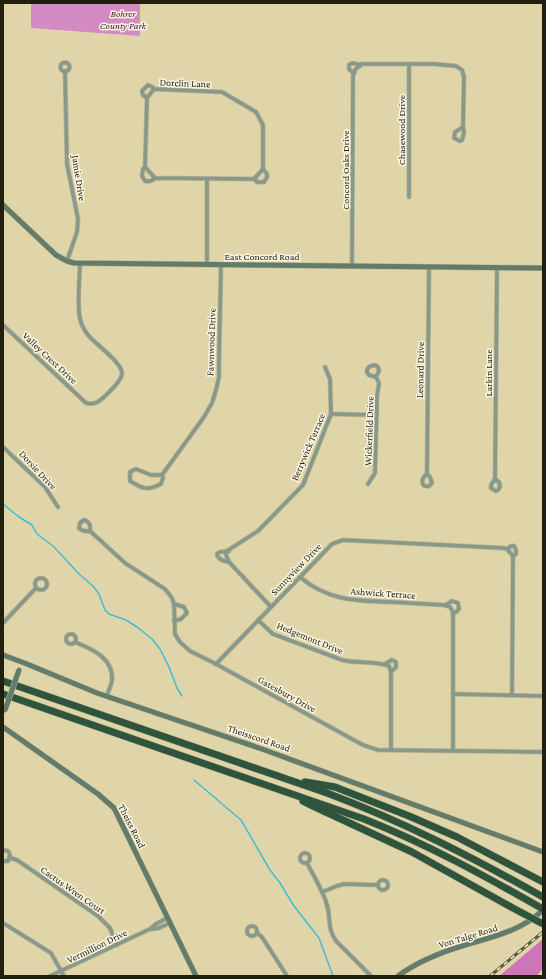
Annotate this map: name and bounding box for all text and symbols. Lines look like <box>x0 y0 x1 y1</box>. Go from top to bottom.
park label: Bohrer County Park <box>100 8 147 31</box>
street label: Dorclin Lane <box>159 77 211 89</box>
street label: Chasewood Drive <box>396 94 407 165</box>
street label: Concord Oaks Drive <box>340 130 351 210</box>
street label: Jamie Drive <box>70 153 88 202</box>
street label: East Concord Road <box>224 251 300 262</box>
street label: Fawnwood Drive <box>204 307 218 376</box>
street label: Valley Crest Drive <box>20 330 80 386</box>
street label: Leonard Drive <box>414 341 426 398</box>
street label: Larkin Lane <box>483 349 494 397</box>
street label: Wickerfield Drive <box>362 395 376 466</box>
street label: Berrywick Terrace <box>289 411 327 482</box>
street label: Dorsie Drive <box>17 448 59 492</box>
street label: Sunnyview Drive <box>268 540 324 597</box>
street label: Ashwick Terrace <box>350 585 417 601</box>
street label: Hedgemont Drive <box>275 620 345 657</box>
street label: Gatesbury Drive <box>256 674 318 715</box>
street label: Theisscord Road <box>226 722 292 754</box>
street label: Theiss Road <box>116 802 148 850</box>
street label: Cactus Wren Court <box>39 864 108 917</box>
street label: Von Talge Road <box>437 922 500 950</box>
street label: Vermillion Drive <box>65 926 129 965</box>

